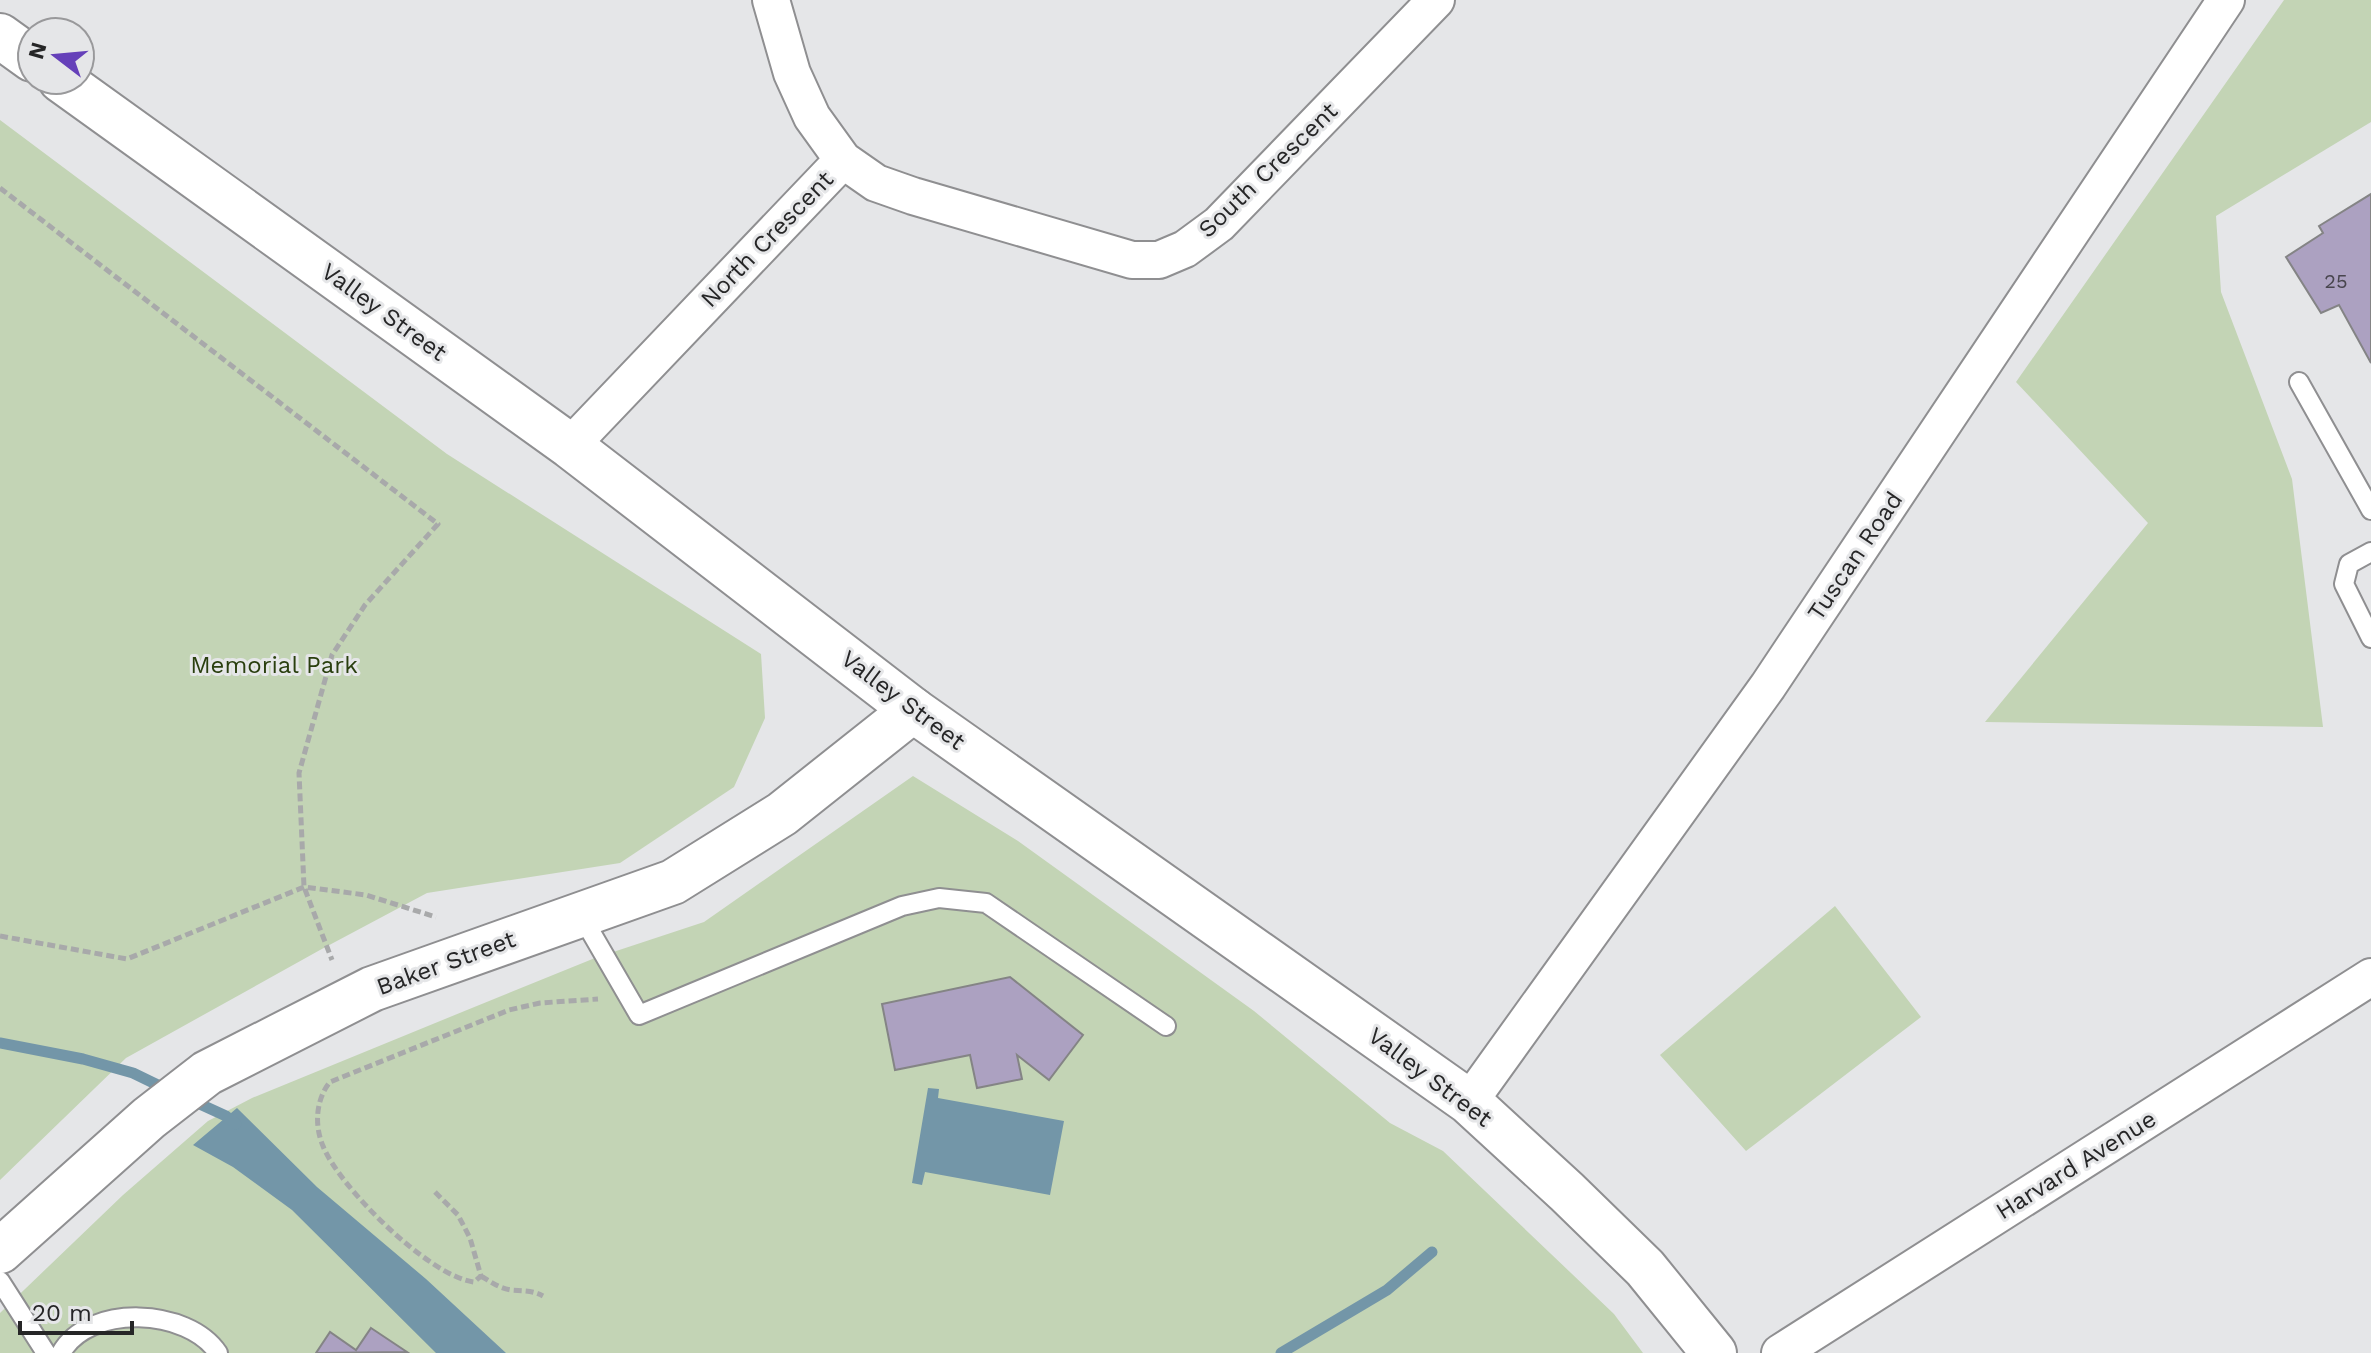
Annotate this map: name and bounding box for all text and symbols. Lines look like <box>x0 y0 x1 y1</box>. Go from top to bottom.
north arrow <box>16 16 96 96</box>
text: N <box>23 39 52 62</box>
street label: South Crescent <box>1193 97 1343 243</box>
street label: North Crescent <box>695 165 839 313</box>
street label: Valley Street <box>316 257 452 367</box>
house number: 25 <box>2324 269 2348 293</box>
street label: Tuscan Road <box>1802 486 1908 626</box>
street label: Valley Street <box>836 644 970 756</box>
park label: Memorial Park <box>190 651 358 679</box>
street label: Baker Street <box>373 925 519 1001</box>
street label: Valley Street <box>1363 1021 1497 1133</box>
street label: Harvard Avenue <box>1991 1105 2161 1225</box>
scale bar <box>20 1285 132 1335</box>
text: 20 m <box>32 1299 92 1327</box>

